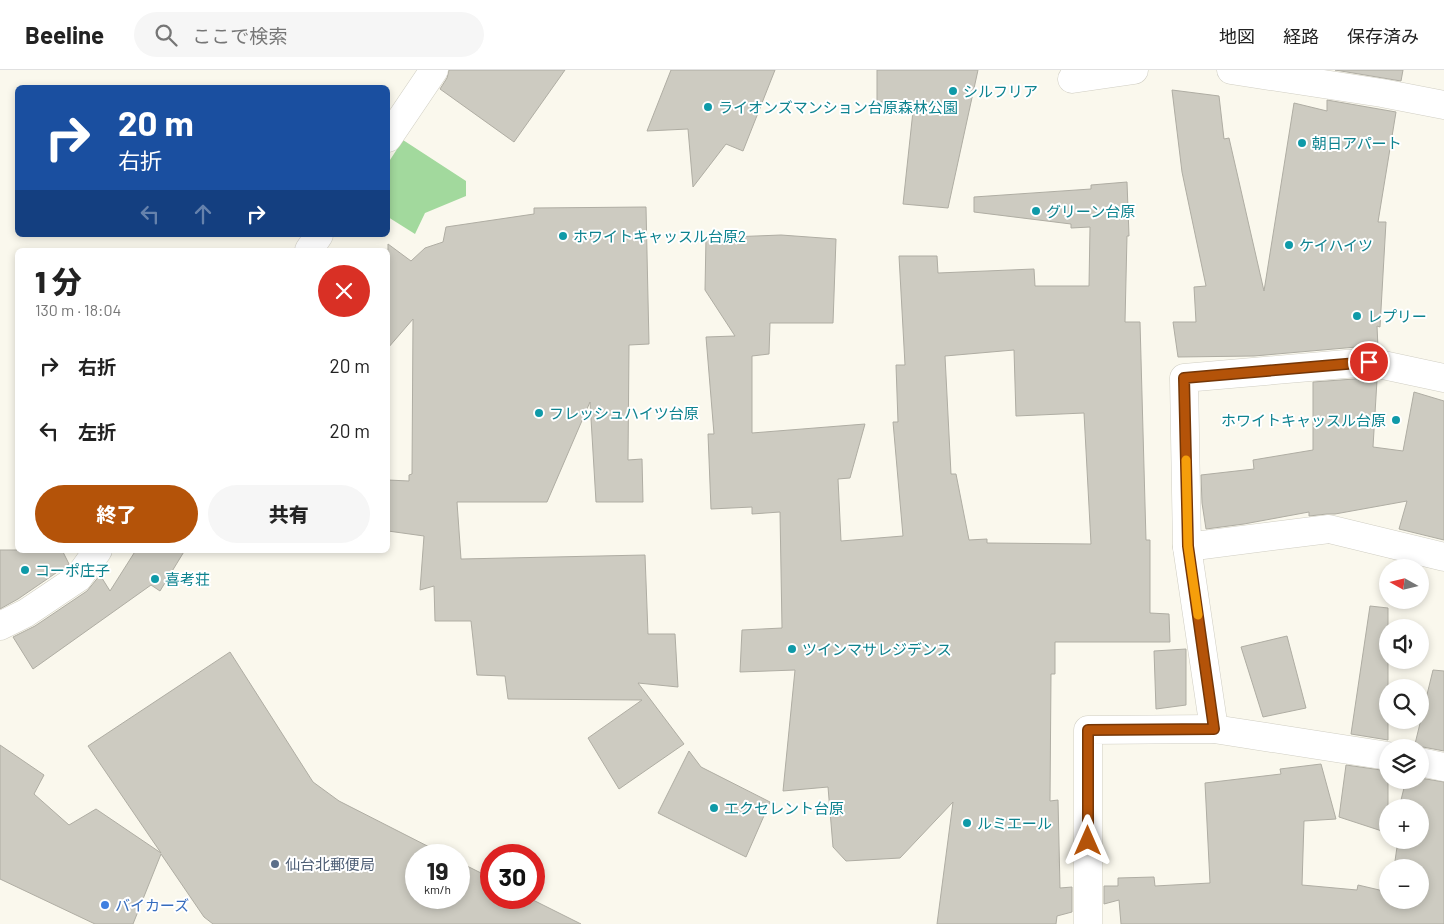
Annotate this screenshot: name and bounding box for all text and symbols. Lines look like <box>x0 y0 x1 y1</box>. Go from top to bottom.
search box <box>134 12 484 57</box>
text: Beeline <box>25 20 104 49</box>
icon: search <box>152 21 180 49</box>
text: ここで検索 <box>192 24 287 47</box>
text: 地図 <box>1219 25 1255 47</box>
text: 経路 <box>1283 25 1319 47</box>
text: 保存済み <box>1347 25 1419 47</box>
place label: シルフリア <box>963 82 1038 100</box>
marker: シルフリア <box>947 85 959 97</box>
place label: ライオンズマンション台原森林公園 <box>718 98 958 116</box>
text: 20 m <box>118 101 194 143</box>
marker: ライオンズマンション台原森林公園 <box>702 101 714 113</box>
icon: right <box>35 105 100 170</box>
place label: 朝日アパート <box>1312 134 1402 152</box>
marker: 朝日アパート <box>1296 137 1308 149</box>
text: 右折 <box>118 147 162 173</box>
icon: left <box>136 200 164 228</box>
icon: ahead <box>189 200 217 228</box>
icon: right <box>242 200 270 228</box>
place label: グリーン台原 <box>1046 202 1135 220</box>
marker: グリーン台原 <box>1030 205 1042 217</box>
place label: ホワイトキャッスル台原2 <box>573 227 746 245</box>
marker: ホワイトキャッスル台原2 <box>557 230 569 242</box>
place label: ケイハイツ <box>1299 236 1373 254</box>
marker: ケイハイツ <box>1283 239 1295 251</box>
text: 1 分 <box>35 263 82 299</box>
button: close <box>318 265 370 317</box>
text: 130 m · 18:04 <box>35 300 121 319</box>
place label: レプリー <box>1367 307 1427 325</box>
marker: レプリー <box>1351 310 1363 322</box>
pin <box>1348 341 1390 383</box>
icon: arrive <box>1355 348 1383 376</box>
icon: right <box>35 352 63 380</box>
text: 20 m <box>330 354 370 377</box>
text: 右折 <box>78 355 116 378</box>
place label: フレッシュハイツ台原 <box>549 404 699 422</box>
marker: フレッシュハイツ台原 <box>533 407 545 419</box>
place label: ホワイトキャッスル台原 <box>1221 411 1386 429</box>
marker: ホワイトキャッスル台原 <box>1390 414 1402 426</box>
icon: left <box>35 417 63 445</box>
text: 20 m <box>330 419 370 442</box>
text: 左折 <box>78 420 116 443</box>
button: 終了 <box>35 485 198 543</box>
button: 共有 <box>208 485 370 543</box>
north arrow <box>1379 559 1429 609</box>
map controls <box>1379 559 1429 909</box>
place label: コーポ庄子 <box>35 561 110 579</box>
marker: コーポ庄子 <box>19 564 31 576</box>
place label: 喜考荘 <box>165 570 210 588</box>
marker: 喜考荘 <box>149 573 161 585</box>
button: sound <box>1379 619 1429 669</box>
place label: ツインマサレジデンス <box>802 640 952 658</box>
marker: ツインマサレジデンス <box>786 643 798 655</box>
button: search <box>1379 679 1429 729</box>
button: layers <box>1379 739 1429 789</box>
place label: エクセレント台原 <box>724 799 844 817</box>
button: + <box>1379 799 1429 849</box>
marker: エクセレント台原 <box>708 802 720 814</box>
place label: ルミエール <box>977 814 1052 832</box>
position arrow <box>1061 814 1113 866</box>
marker: ルミエール <box>961 817 973 829</box>
speed limit sign: 30 <box>480 844 545 909</box>
place label: 仙台北郵便局 <box>285 855 375 873</box>
text: 19 <box>426 855 449 885</box>
marker: 仙台北郵便局 <box>269 858 281 870</box>
button: − <box>1379 859 1429 909</box>
text: km/h <box>424 882 451 896</box>
place label: バイカーズ <box>115 896 189 914</box>
marker: バイカーズ <box>99 899 111 911</box>

